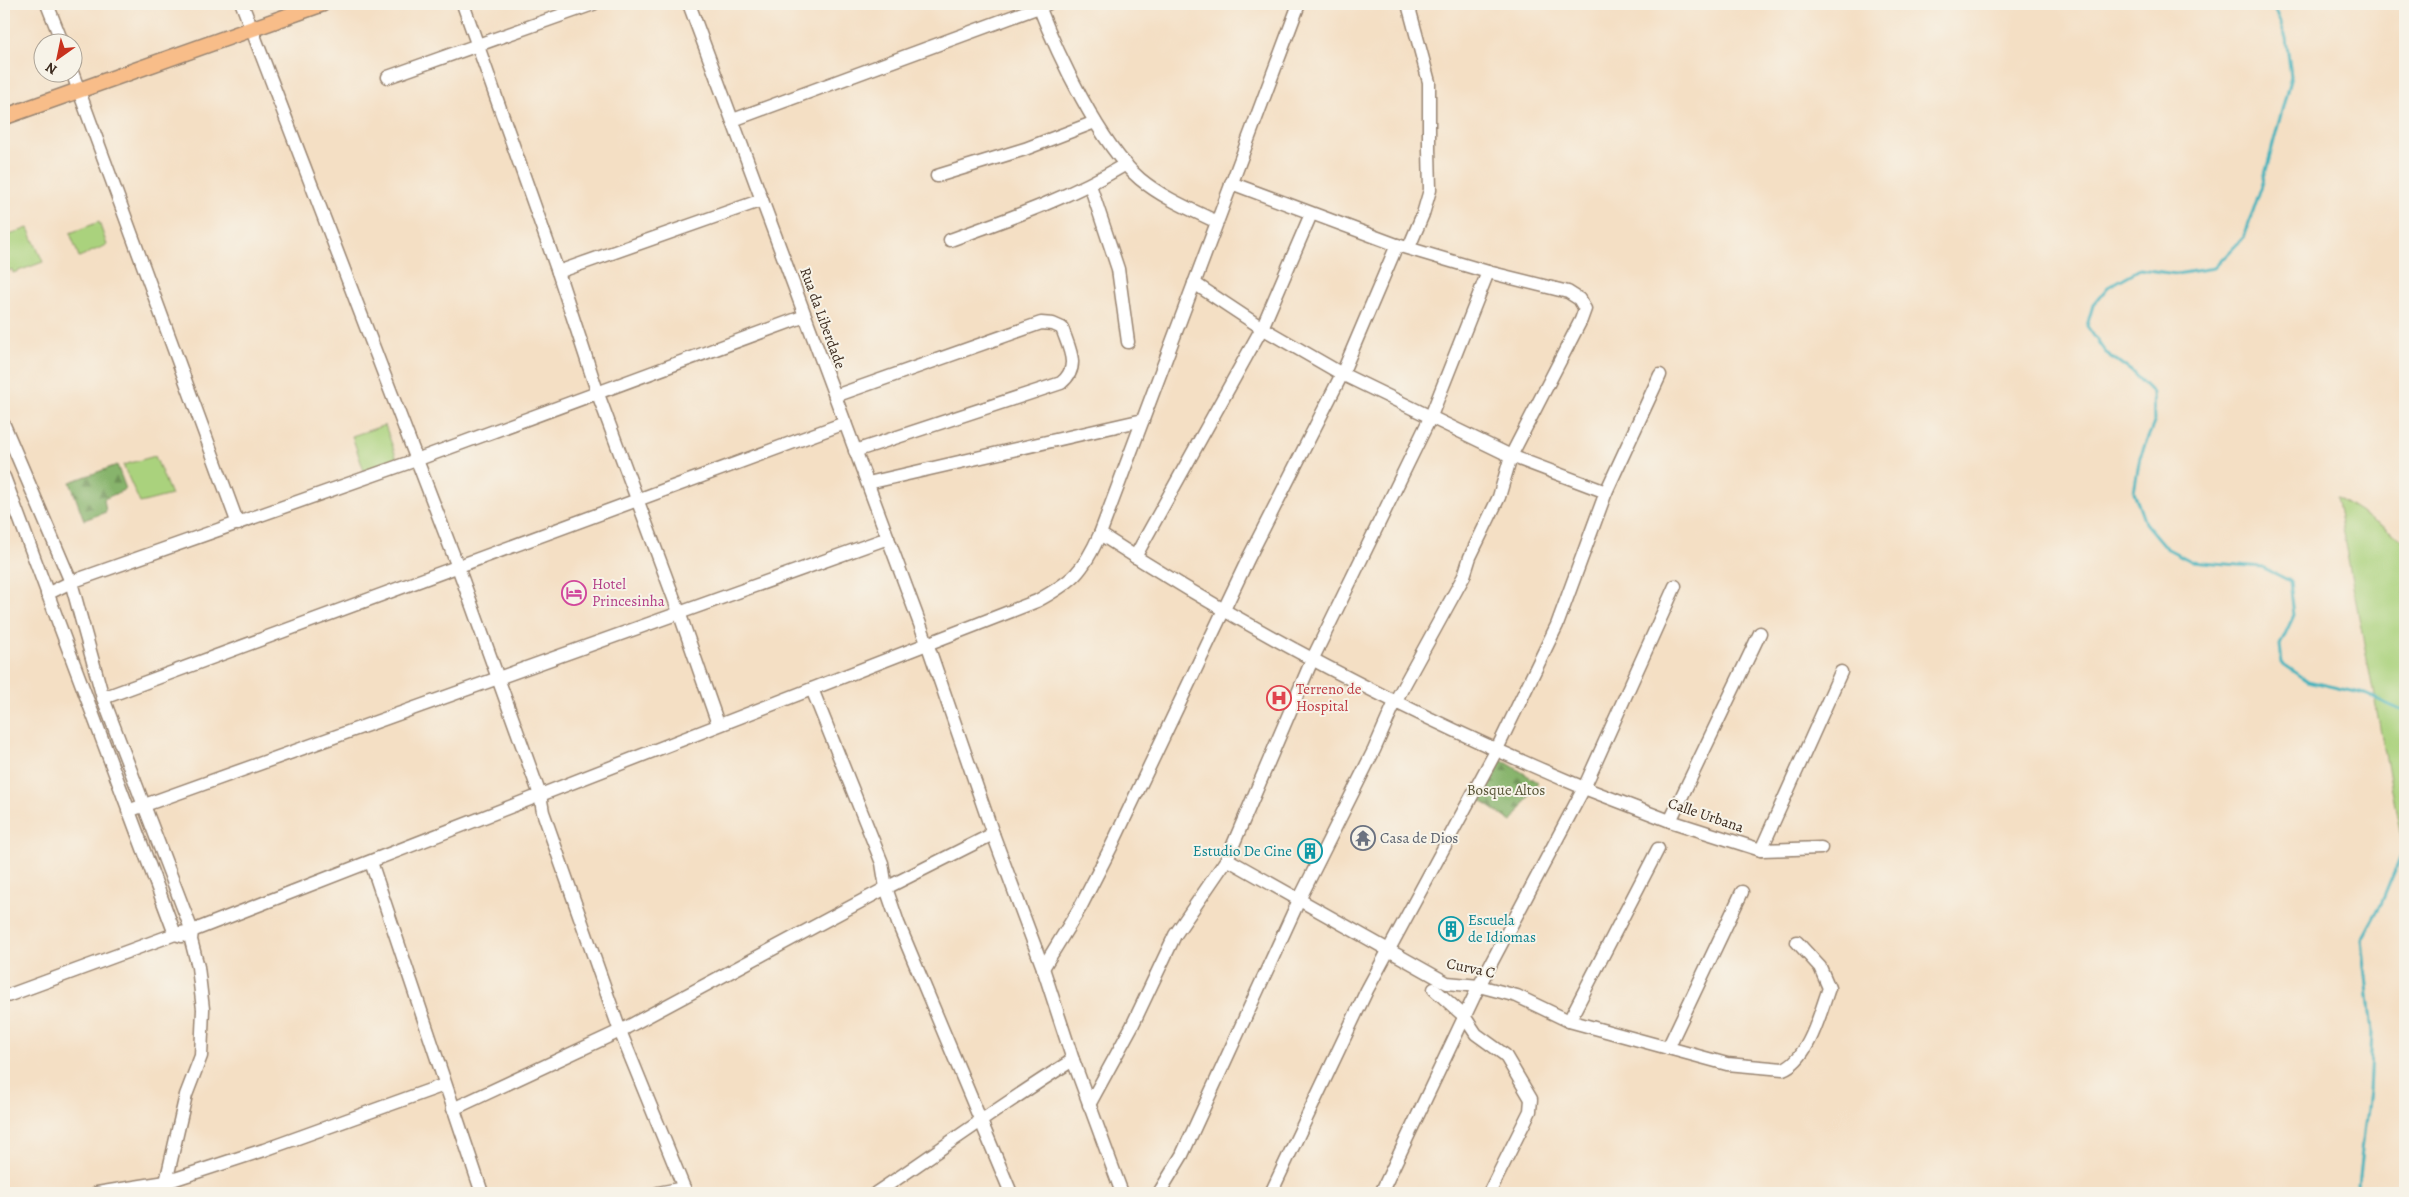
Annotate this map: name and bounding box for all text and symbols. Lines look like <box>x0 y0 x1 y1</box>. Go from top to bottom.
north arrow <box>32 32 82 82</box>
text: N <box>42 58 61 79</box>
street label: Rua da Liberdade <box>795 265 851 372</box>
place label: Hotel Princesinha <box>592 574 665 611</box>
hotel icon: Hotel Princesinha <box>561 580 587 606</box>
place label: Terreno de Hospital <box>1296 679 1362 716</box>
hospital icon: Terreno de Hospital <box>1266 685 1292 711</box>
park label: Bosque Altos <box>1467 780 1545 800</box>
street label: Calle Urbana <box>1665 793 1747 837</box>
temple icon: Casa de Dios <box>1350 825 1376 851</box>
place label: Casa de Dios <box>1380 828 1458 848</box>
building icon: Estudio De Cine <box>1297 838 1323 864</box>
place label: Estudio De Cine <box>1193 841 1292 861</box>
place label: Escuela de Idiomas <box>1468 910 1536 947</box>
building icon: Escuela de Idiomas <box>1438 916 1464 942</box>
street label: Curva C <box>1445 953 1497 983</box>

